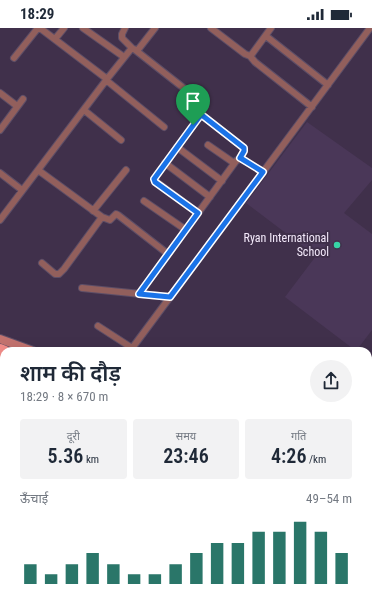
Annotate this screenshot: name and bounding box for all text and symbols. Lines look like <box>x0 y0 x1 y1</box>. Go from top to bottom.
text: 18:29 <box>20 5 54 23</box>
pin <box>176 84 210 125</box>
icon: arrive <box>182 90 204 112</box>
place label: Ryan International School <box>244 231 329 259</box>
marker: Ryan International School <box>332 240 342 250</box>
button: share <box>310 360 352 402</box>
text: शाम की दौड़ <box>20 361 121 386</box>
text: 18:29 · 8 × 670 m <box>20 389 108 404</box>
text: दूरी <box>67 430 80 443</box>
text: समय <box>176 430 196 443</box>
text: गति <box>291 430 306 443</box>
text: 5.36 <box>48 444 83 468</box>
text: 23:46 <box>163 444 209 468</box>
text: 4:26 <box>271 444 306 468</box>
text: km <box>83 453 99 466</box>
text: /km <box>306 453 326 466</box>
text: ऊँचाई <box>20 491 48 506</box>
text: 49–54 m <box>306 491 352 506</box>

